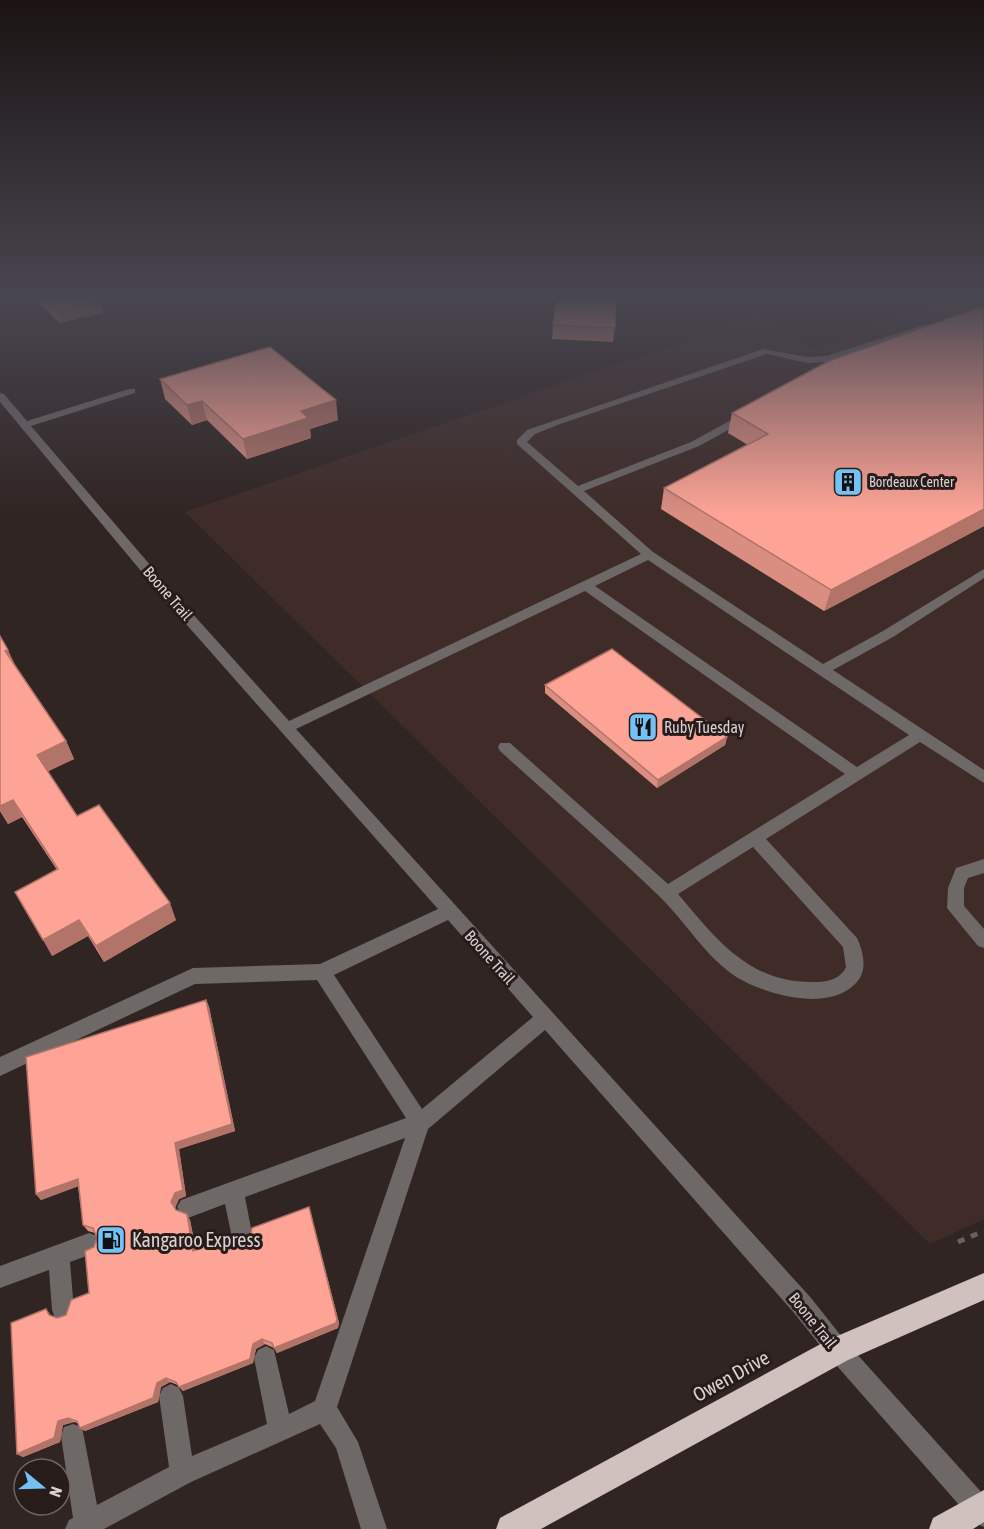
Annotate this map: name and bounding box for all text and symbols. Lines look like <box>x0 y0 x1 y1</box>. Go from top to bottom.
building icon: Bordeaux Center <box>832 466 864 498</box>
place label: Bordeaux Center <box>869 474 955 490</box>
street label: Boone Trail <box>140 562 197 624</box>
restaurant icon: Ruby Tuesday <box>627 711 659 743</box>
place label: Ruby Tuesday <box>664 718 745 737</box>
street label: Boone Trail <box>461 927 519 988</box>
fuel station icon: Kangaroo Express <box>95 1224 127 1256</box>
place label: Kangaroo Express <box>132 1228 261 1251</box>
street label: Boone Trail <box>785 1289 841 1352</box>
street label: Owen Drive <box>689 1345 773 1406</box>
north arrow <box>12 1457 72 1517</box>
text: N <box>46 1484 66 1499</box>

